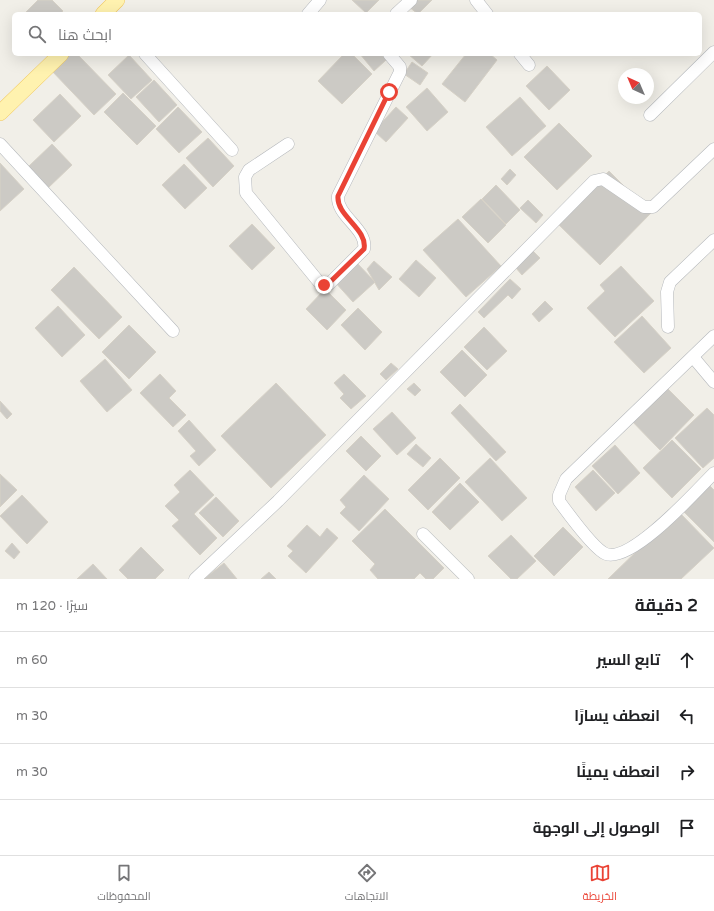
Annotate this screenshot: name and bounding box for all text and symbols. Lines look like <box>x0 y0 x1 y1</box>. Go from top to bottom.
search box <box>12 12 702 56</box>
icon: search <box>26 23 48 45</box>
text: ابحث هنا <box>58 26 112 44</box>
north arrow <box>618 68 654 104</box>
route start <box>380 83 398 101</box>
route end <box>315 276 333 294</box>
text: 2 دقيقة <box>635 595 698 616</box>
text: سيرًا · 120 m <box>16 598 88 614</box>
icon: ahead <box>676 649 698 671</box>
text: تابع السير <box>596 651 660 669</box>
text: 60 m <box>16 652 48 668</box>
icon: left <box>676 705 698 727</box>
text: انعطف يسارًا <box>574 707 660 725</box>
text: 30 m <box>16 708 48 724</box>
icon: right <box>676 761 698 783</box>
text: انعطف يمينًا <box>576 763 660 781</box>
text: 30 m <box>16 764 48 780</box>
icon: arrive <box>676 817 698 839</box>
text: الوصول إلى الوجهة <box>533 819 660 837</box>
tab: المحفوظات <box>97 862 151 906</box>
tab: الاتجاهات <box>345 862 388 906</box>
tab: الخريطة <box>583 862 617 906</box>

